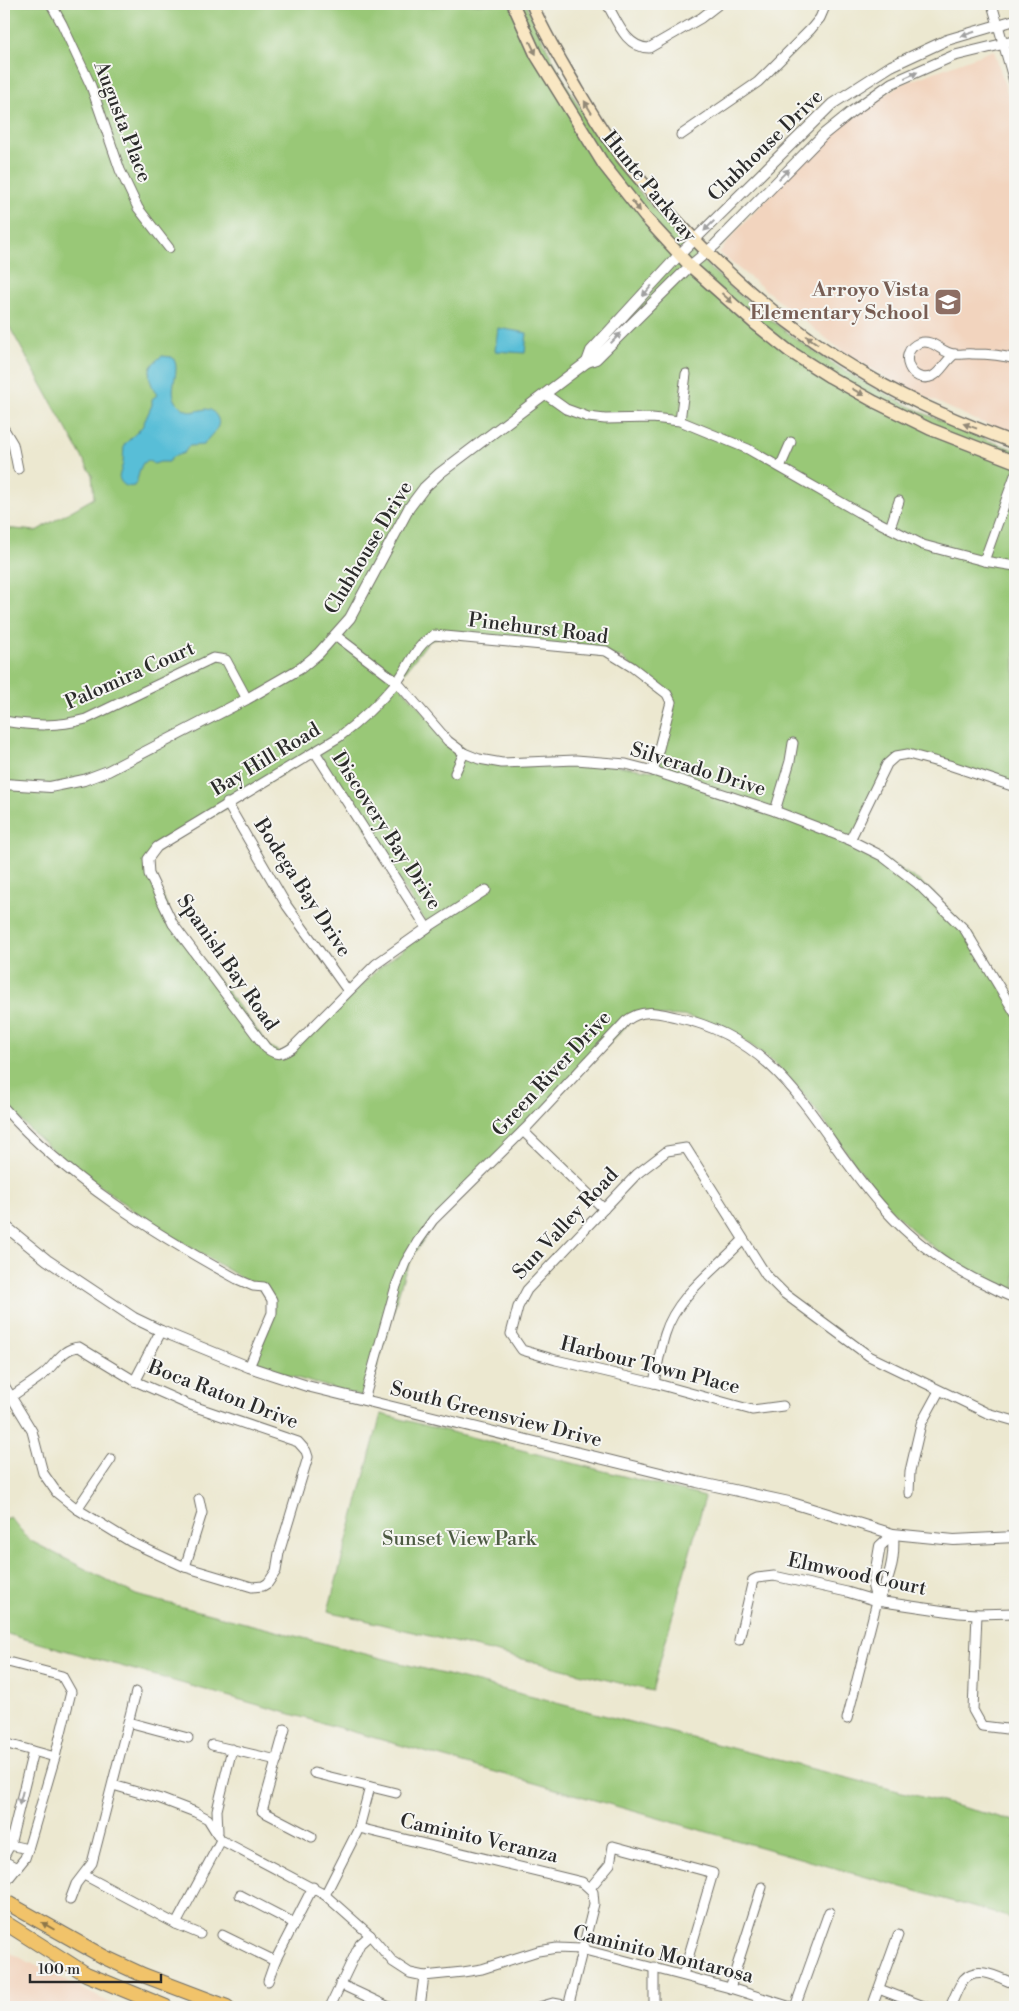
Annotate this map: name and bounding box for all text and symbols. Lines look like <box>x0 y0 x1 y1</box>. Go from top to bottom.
one-way arrow <box>961 30 976 38</box>
one-way arrow <box>529 41 537 55</box>
street label: Augusta Place <box>87 57 156 186</box>
one-way arrow <box>904 70 918 78</box>
street label: Clubhouse Drive <box>703 85 829 207</box>
one-way arrow <box>584 100 593 113</box>
street label: Hunte Parkway <box>597 126 702 248</box>
one-way arrow <box>778 168 790 180</box>
one-way arrow <box>631 199 641 213</box>
one-way arrow <box>703 220 715 232</box>
place label: Arroyo Vista Elementary School <box>750 278 929 326</box>
one-way arrow <box>641 285 652 298</box>
school or university icon: Arroyo Vista Elementary School <box>933 287 963 317</box>
one-way arrow <box>720 292 732 304</box>
one-way arrow <box>610 333 622 345</box>
one-way arrow <box>805 335 819 345</box>
one-way arrow <box>851 388 865 397</box>
one-way arrow <box>962 422 977 429</box>
street label: Clubhouse Drive <box>319 477 419 619</box>
street label: Pinehurst Road <box>467 608 610 650</box>
street label: Palomira Court <box>61 636 199 716</box>
street label: Bay Hill Road <box>206 717 326 803</box>
street label: Silverado Drive <box>627 738 769 802</box>
street label: Discovery Bay Drive <box>326 747 446 915</box>
street label: Bodega Bay Drive <box>247 813 356 962</box>
street label: Spanish Bay Road <box>171 890 284 1037</box>
street label: Green River Drive <box>487 1006 617 1142</box>
street label: Sun Valley Road <box>508 1162 625 1285</box>
street label: Harbour Town Place <box>558 1332 742 1400</box>
street label: Boca Raton Drive <box>143 1354 302 1435</box>
street label: South Greensview Drive <box>388 1377 604 1453</box>
park label: Sunset View Park <box>382 1527 538 1552</box>
street label: Elmwood Court <box>785 1548 929 1602</box>
one-way arrow <box>17 1791 25 1806</box>
street label: Caminito Veranza <box>398 1809 561 1870</box>
street label: Caminito Montarosa <box>570 1920 757 1990</box>
one-way arrow <box>41 1922 55 1931</box>
scale bar <box>30 1951 161 1983</box>
text: 100 m <box>38 1960 80 1979</box>

